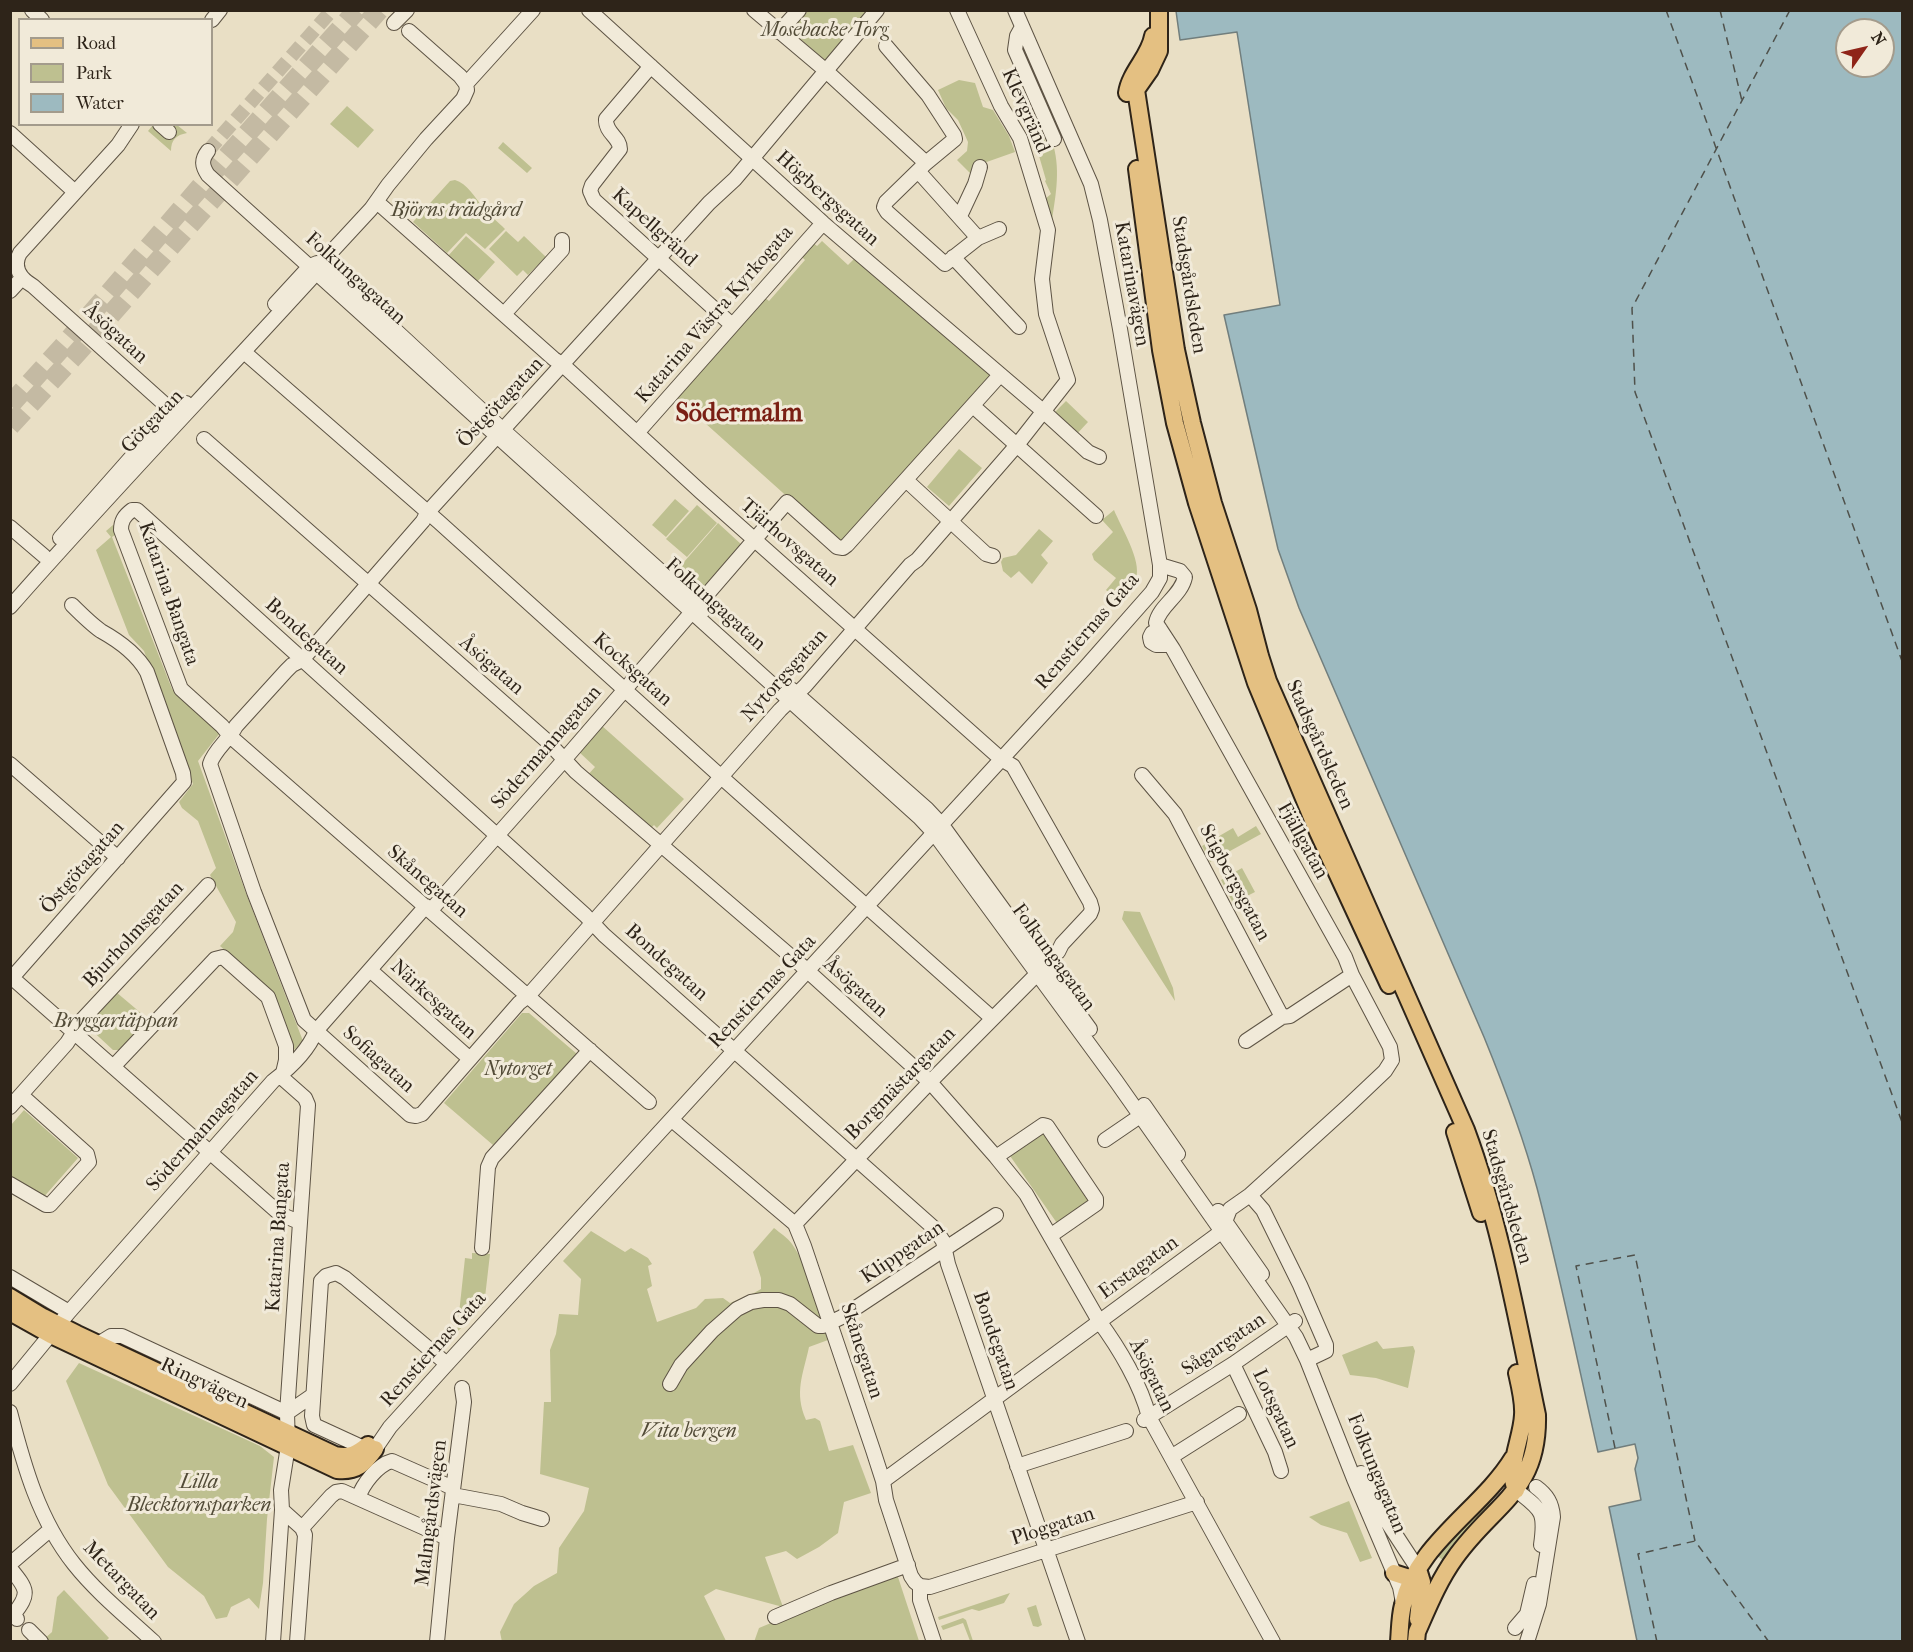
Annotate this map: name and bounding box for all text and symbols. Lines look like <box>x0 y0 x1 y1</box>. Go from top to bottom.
legend <box>18 18 213 126</box>
north arrow <box>1835 18 1895 78</box>
park label: Mosebacke Torg <box>761 19 889 43</box>
text: N <box>1867 28 1890 49</box>
text: Road <box>76 33 116 54</box>
text: Park <box>76 63 112 84</box>
street label: Klevgränd <box>996 65 1054 157</box>
text: Water <box>76 93 124 114</box>
street label: Högbergsgatan <box>770 146 884 252</box>
street label: Kapellgränd <box>606 183 702 273</box>
park label: Björns trädgård <box>391 199 521 223</box>
street label: Stadsgårdsleden <box>1165 214 1211 356</box>
street label: Katarinavägen <box>1108 220 1154 348</box>
street label: Katarina Västra Kyrkogata <box>631 221 799 409</box>
street label: Folkungagatan <box>300 228 410 330</box>
street label: Åsögatan <box>78 299 152 369</box>
street label: Östgötagatan <box>453 353 549 453</box>
street label: Götgatan <box>117 385 189 459</box>
district label: Södermalm <box>675 399 803 431</box>
street label: Tjärhovsgatan <box>735 494 843 592</box>
street label: Katarina Bangata <box>132 519 204 669</box>
street label: Folkungagatan <box>660 554 770 656</box>
street label: Renstiernas Gata <box>1031 569 1145 695</box>
street label: Bondegatan <box>260 594 352 680</box>
street label: Nytorgsgatan <box>737 625 833 727</box>
street label: Kocksgatan <box>587 628 677 712</box>
street label: Åsögatan <box>454 631 528 701</box>
street label: Stadsgårdsleden <box>1280 677 1358 813</box>
street label: Södermannagatan <box>487 681 607 815</box>
street label: Fjällgatan <box>1271 798 1333 884</box>
street label: Östgötagatan <box>36 817 130 919</box>
street label: Stigbergsgatan <box>1193 821 1275 945</box>
street label: Skånegatan <box>382 840 472 924</box>
street label: Bjurholmsgatan <box>79 877 189 993</box>
street label: Folkungagatan <box>1006 899 1100 1017</box>
street label: Bondegatan <box>620 920 712 1006</box>
street label: Renstiernas Gata <box>704 930 822 1054</box>
street label: Åsögatan <box>818 953 892 1023</box>
street label: Närkesgatan <box>385 955 481 1045</box>
park label: Bryggartäppan <box>54 1010 178 1034</box>
street label: Sofiagatan <box>337 1021 419 1099</box>
street label: Borgmästargatan <box>841 1022 961 1146</box>
park label: Nytorget <box>484 1058 552 1082</box>
street label: Södermannagatan <box>142 1065 264 1197</box>
street label: Stadsgårdsleden <box>1475 1127 1537 1267</box>
street label: Katarina Bangata <box>262 1161 296 1313</box>
street label: Klippgatan <box>857 1216 949 1290</box>
street label: Erstagatan <box>1095 1231 1183 1305</box>
street label: Renstiernas Gata <box>376 1287 492 1413</box>
street label: Bondegatan <box>967 1288 1023 1394</box>
street label: Skånegatan <box>834 1300 888 1402</box>
street label: Sågargatan <box>1178 1308 1270 1382</box>
street label: Åsögatan <box>1123 1335 1179 1417</box>
street label: Ringvägen <box>156 1353 252 1415</box>
street label: Lotsgatan <box>1246 1366 1304 1452</box>
street label: Folkungagatan <box>1341 1411 1411 1537</box>
park label: Vita bergen <box>641 1420 737 1444</box>
street label: Malmgårdsvägen <box>411 1438 453 1588</box>
park label: Lilla Blecktornsparken <box>127 1471 271 1518</box>
street label: Ploggatan <box>1008 1502 1098 1552</box>
street label: Metargatan <box>77 1536 165 1626</box>

